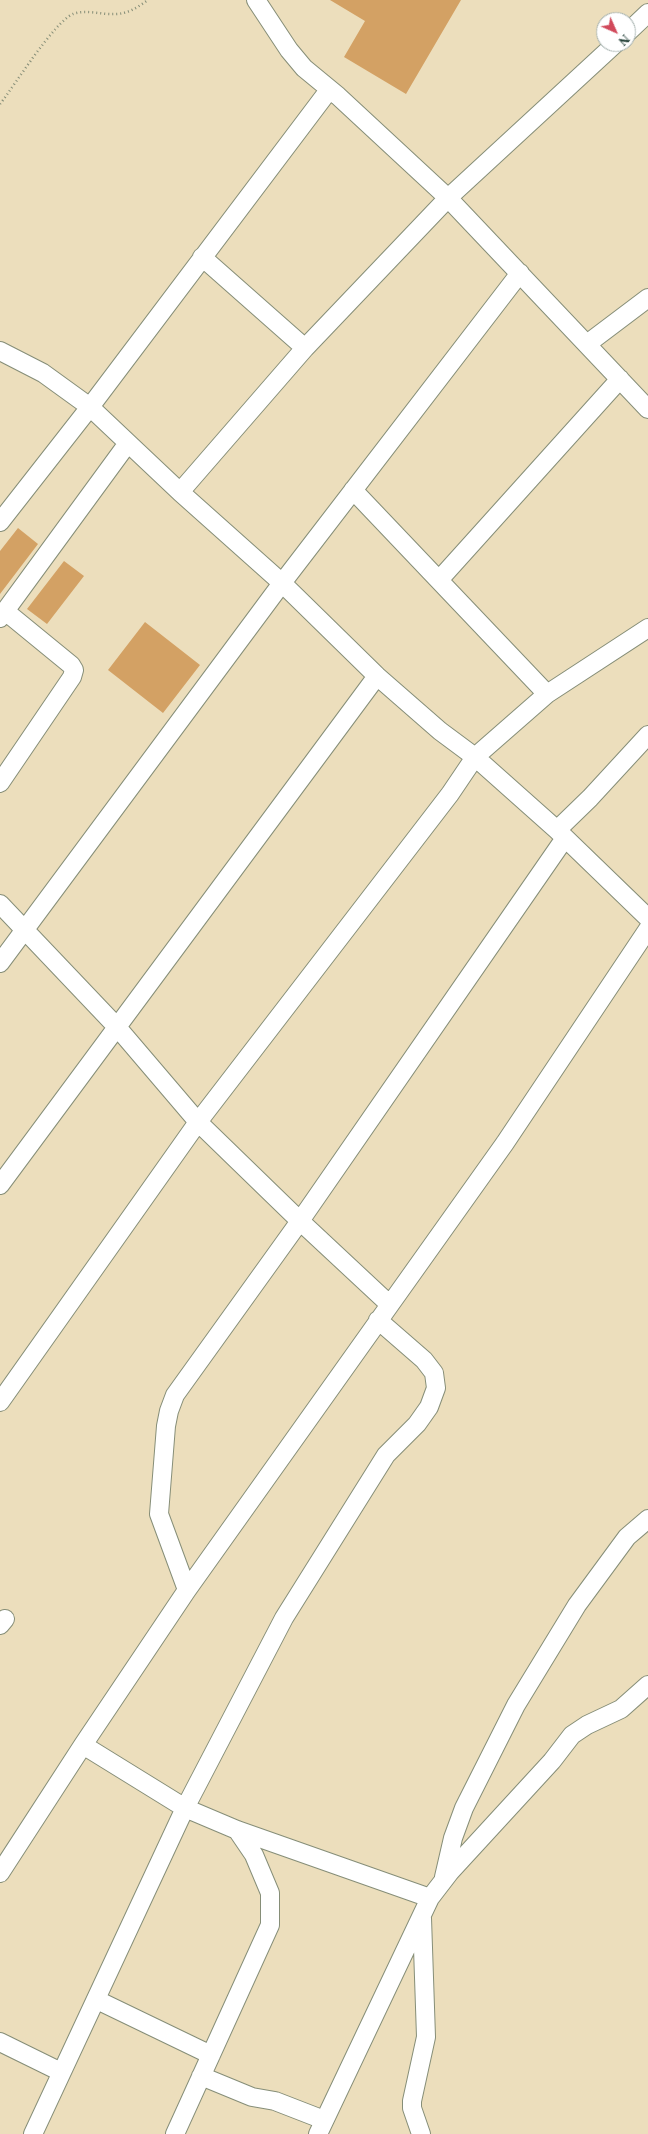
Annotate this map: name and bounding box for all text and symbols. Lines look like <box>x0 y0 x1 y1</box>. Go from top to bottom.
north arrow <box>596 12 636 52</box>
text: N <box>615 31 632 48</box>

